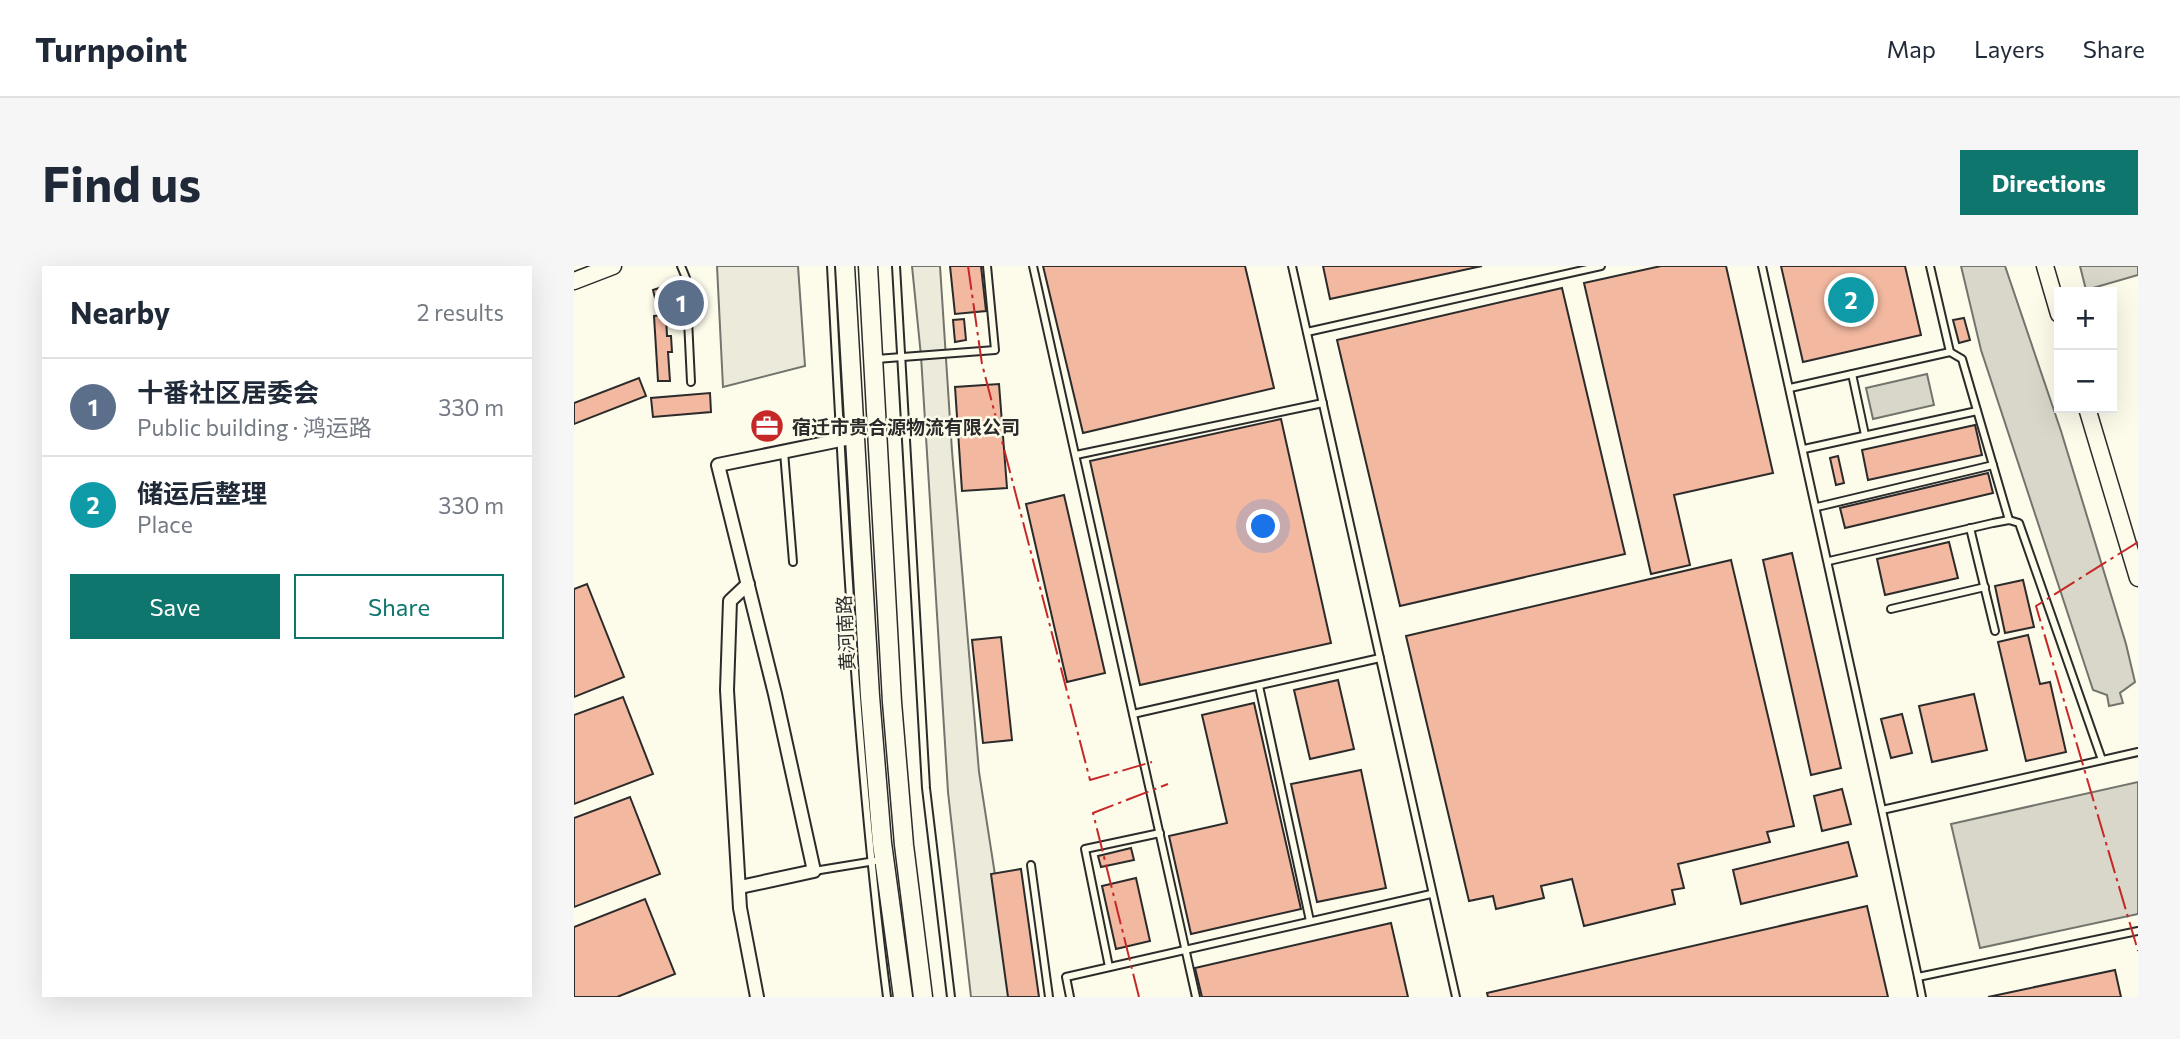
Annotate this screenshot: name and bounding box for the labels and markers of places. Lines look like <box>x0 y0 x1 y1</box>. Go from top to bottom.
pin: 2 <box>1828 274 1874 326</box>
pin: 1 <box>658 277 704 329</box>
office icon: 宿迁市贵合源物流有限公司 <box>748 407 786 445</box>
place label: 宿迁市贵合源物流有限公司 <box>792 415 1020 438</box>

